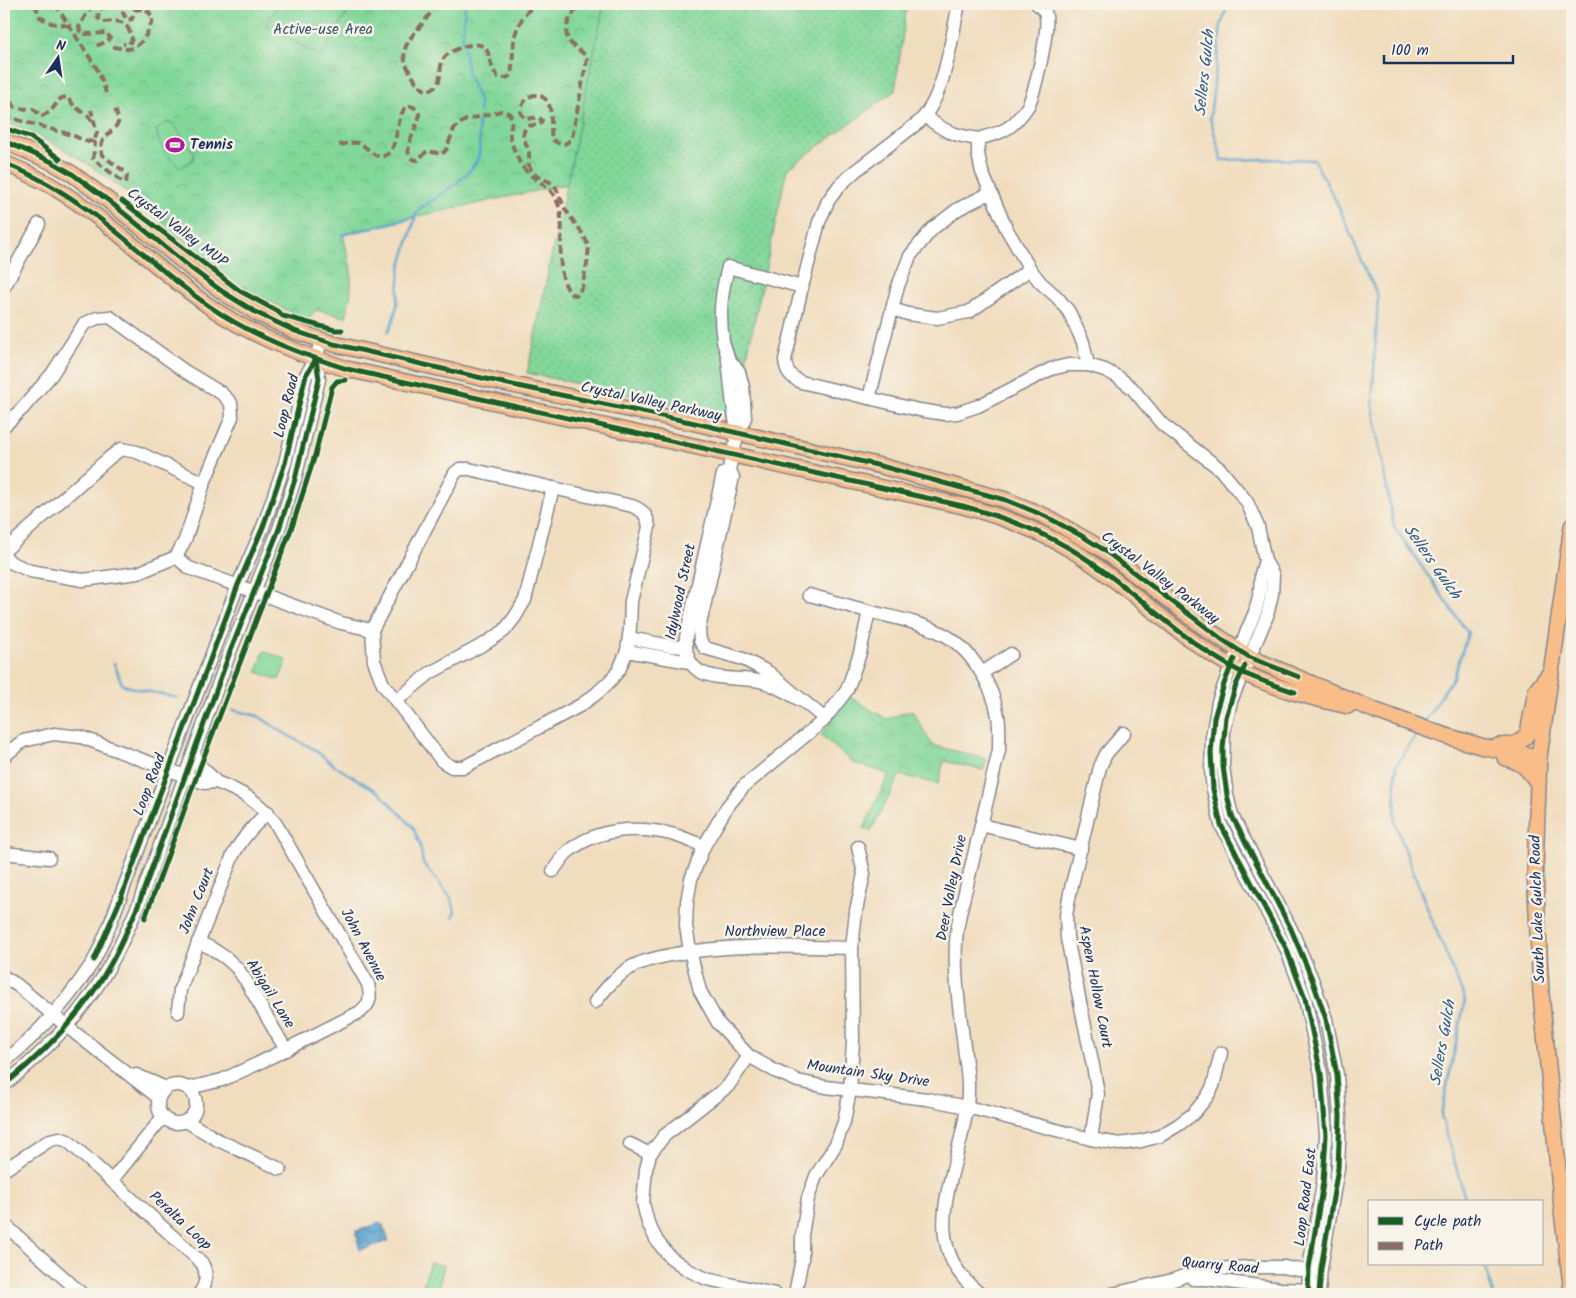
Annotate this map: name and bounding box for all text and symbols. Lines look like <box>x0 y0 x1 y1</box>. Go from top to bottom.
park label: Active-use Area <box>273 18 373 42</box>
water label: Sellers Gulch <box>1188 27 1222 117</box>
north arrow <box>32 32 82 82</box>
scale bar <box>1384 32 1512 64</box>
text: N <box>54 35 68 58</box>
text: 100 m <box>1391 39 1429 63</box>
place label: Tennis <box>190 133 233 157</box>
sports icon: Tennis <box>164 134 186 156</box>
street label: Crystal Valley MUP <box>121 182 233 275</box>
street label: Loop Road <box>267 371 307 440</box>
street label: Crystal Valley Parkway <box>578 375 725 429</box>
water label: Sellers Gulch <box>1397 519 1468 606</box>
street label: Crystal Valley Parkway <box>1096 525 1225 631</box>
street label: Idylwood Street <box>659 541 703 642</box>
street label: Loop Road <box>127 750 173 820</box>
street label: Deer Valley Drive <box>930 833 974 943</box>
street label: South Lake Gulch Road <box>1523 834 1553 983</box>
street label: John Court <box>173 864 221 938</box>
street label: John Avenue <box>334 904 392 986</box>
street label: Northview Place <box>725 920 826 944</box>
street label: Aspen Hollow Court <box>1071 924 1119 1050</box>
street label: Abigail Lane <box>239 955 301 1034</box>
water label: Sellers Gulch <box>1423 997 1463 1088</box>
street label: Mountain Sky Drive <box>805 1054 931 1095</box>
street label: Loop Road East <box>1288 1146 1324 1248</box>
street label: Peralta Loop <box>143 1185 217 1257</box>
legend <box>1368 1200 1544 1266</box>
text: Cycle path <box>1414 1210 1481 1234</box>
text: Path <box>1414 1234 1443 1258</box>
street label: Quarry Road <box>1181 1251 1260 1281</box>

